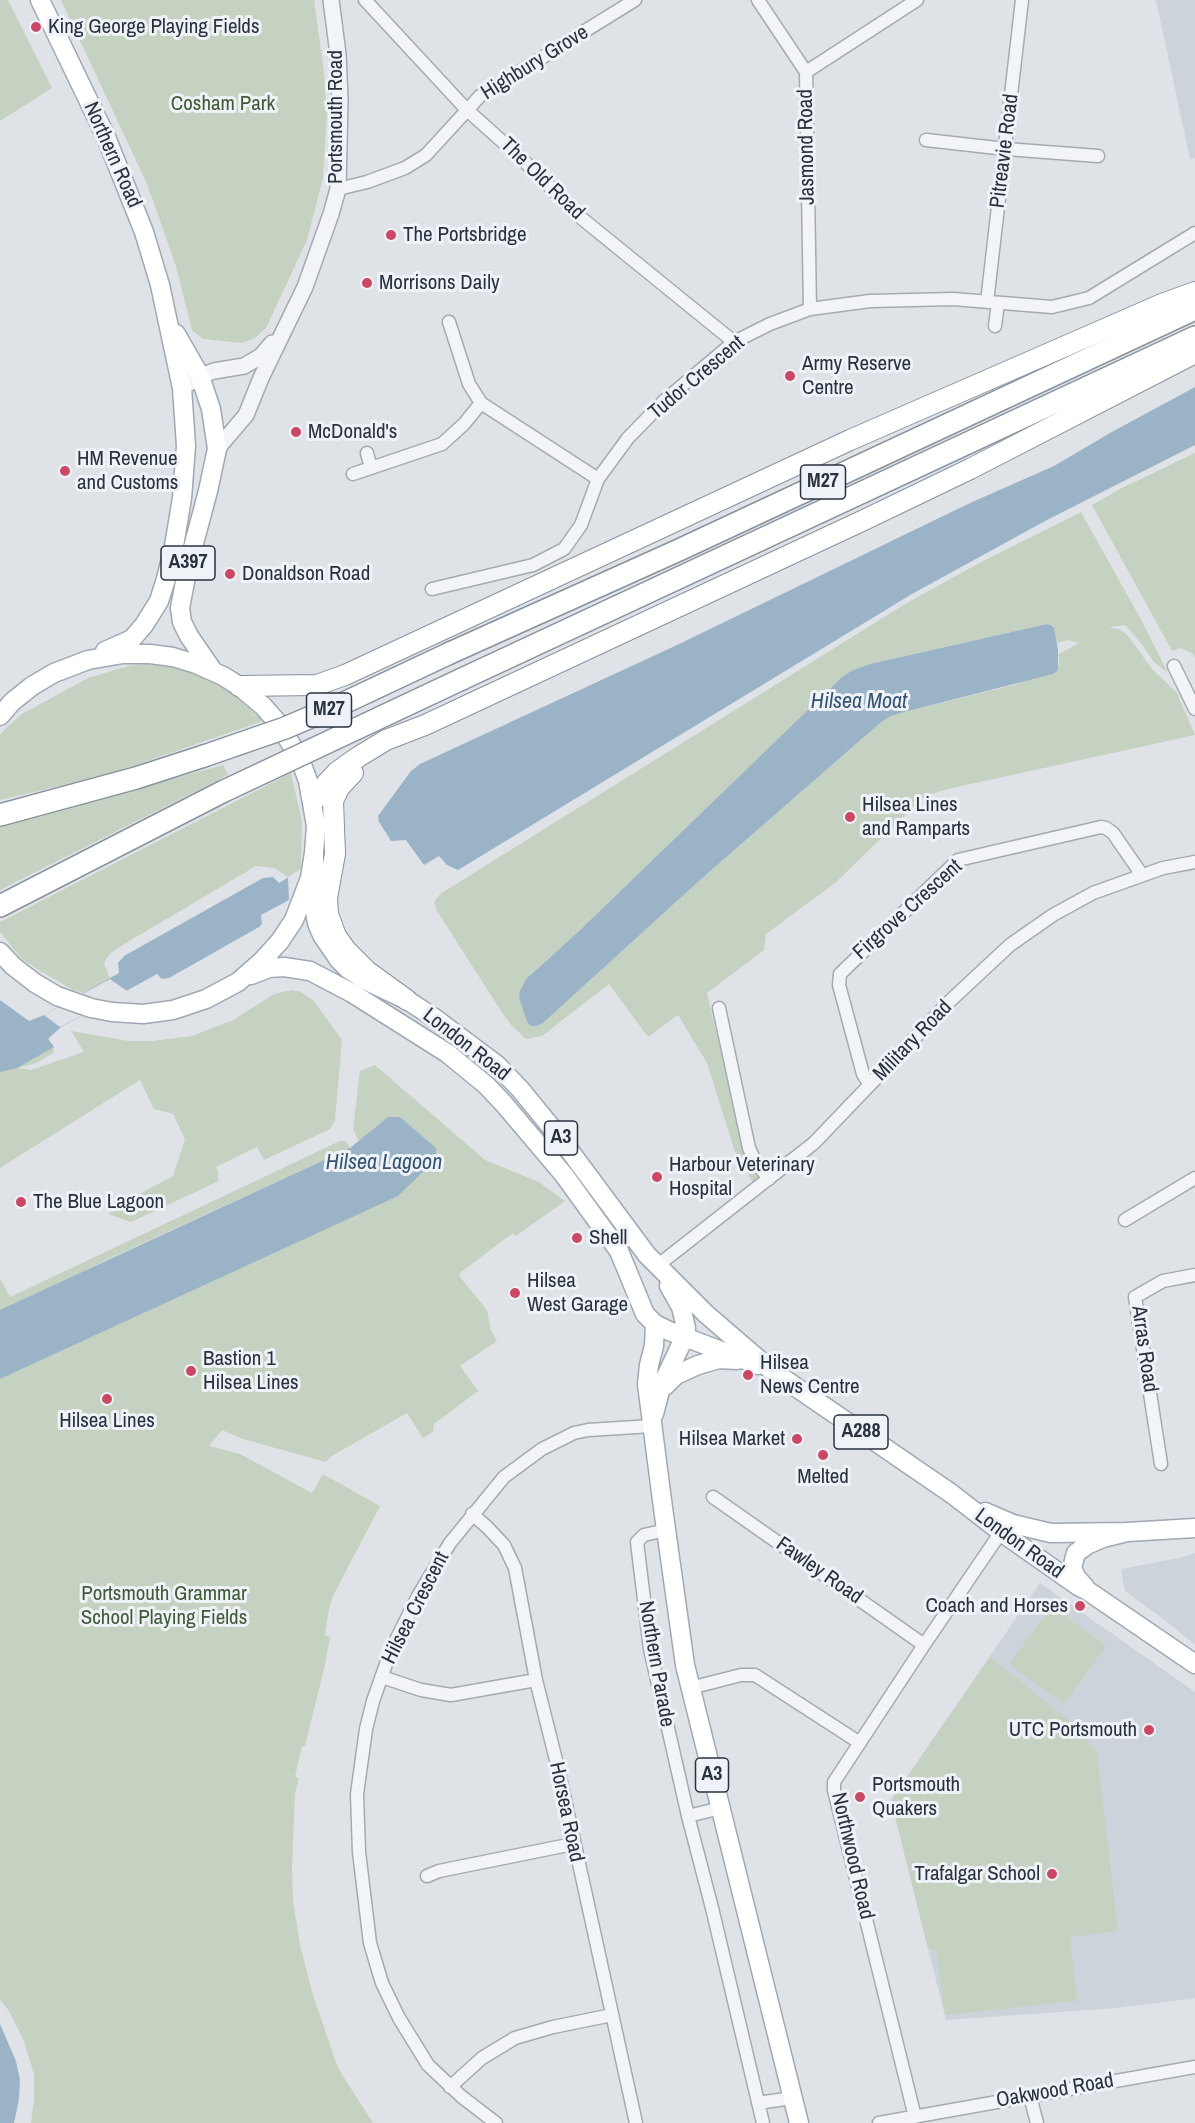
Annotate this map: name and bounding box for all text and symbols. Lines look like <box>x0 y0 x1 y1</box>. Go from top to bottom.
place label: King George Playing Fields <box>48 14 260 40</box>
marker: King George Playing Fields <box>29 20 43 34</box>
street label: Highbury Grove <box>477 20 593 106</box>
street label: Portsmouth Road <box>323 50 349 184</box>
street label: Jasmond Road <box>793 89 821 205</box>
park label: Cosham Park <box>171 91 275 117</box>
street label: Pitreavie Road <box>985 92 1025 210</box>
street label: Northern Road <box>78 98 146 212</box>
street label: The Old Road <box>495 133 589 225</box>
place label: The Portsbridge <box>403 222 526 248</box>
marker: The Portsbridge <box>384 228 398 242</box>
place label: Morrisons Daily <box>379 270 500 296</box>
marker: Morrisons Daily <box>360 276 374 290</box>
street label: Tudor Crescent <box>644 331 750 425</box>
place label: Army Reserve Centre <box>802 351 911 401</box>
marker: Army Reserve Centre <box>783 369 797 383</box>
place label: McDonald's <box>308 419 397 445</box>
marker: McDonald's <box>289 425 303 439</box>
place label: HM Revenue and Customs <box>77 446 178 496</box>
marker: HM Revenue and Customs <box>58 464 72 478</box>
road number: M27 <box>800 465 846 499</box>
road number: A397 <box>161 546 215 580</box>
place label: Donaldson Road <box>242 561 370 587</box>
marker: Donaldson Road <box>223 567 237 581</box>
water label: Hilsea Moat <box>811 689 907 715</box>
road number: M27 <box>306 693 352 727</box>
place label: Hilsea Lines and Ramparts <box>862 792 970 842</box>
marker: Hilsea Lines and Ramparts <box>843 810 857 824</box>
street label: Firgrove Crescent <box>848 855 968 965</box>
street label: Military Road <box>868 995 958 1087</box>
street label: London Road <box>418 1003 514 1087</box>
road number: A3 <box>544 1121 578 1155</box>
water label: Hilsea Lagoon <box>326 1150 442 1176</box>
place label: Harbour Veterinary Hospital <box>669 1152 814 1202</box>
marker: Harbour Veterinary Hospital <box>650 1170 664 1184</box>
place label: The Blue Lagoon <box>33 1189 164 1215</box>
marker: The Blue Lagoon <box>14 1195 28 1209</box>
place label: Shell <box>589 1225 627 1251</box>
marker: Shell <box>570 1231 584 1245</box>
place label: Hilsea West Garage <box>527 1268 628 1318</box>
marker: Hilsea West Garage <box>508 1286 522 1300</box>
street label: Arras Road <box>1125 1304 1163 1394</box>
place label: Bastion 1 Hilsea Lines <box>203 1346 299 1396</box>
place label: Hilsea News Centre <box>760 1350 860 1400</box>
marker: Bastion 1 Hilsea Lines <box>184 1364 198 1378</box>
marker: Hilsea News Centre <box>741 1368 755 1382</box>
marker: Hilsea Lines <box>100 1392 114 1406</box>
place label: Hilsea Lines <box>59 1408 155 1434</box>
road number: A288 <box>834 1415 888 1449</box>
place label: Hilsea Market <box>679 1426 785 1452</box>
marker: Hilsea Market <box>790 1432 804 1446</box>
marker: Melted <box>816 1448 830 1462</box>
place label: Melted <box>797 1464 849 1490</box>
street label: London Road <box>970 1503 1068 1585</box>
street label: Fawley Road <box>771 1532 867 1610</box>
street label: Hilsea Crescent <box>377 1548 455 1668</box>
park label: Portsmouth Grammar School Playing Fields <box>81 1581 247 1631</box>
place label: Coach and Horses <box>925 1593 1068 1619</box>
street label: Northern Parade <box>633 1599 679 1729</box>
marker: Coach and Horses <box>1073 1599 1087 1613</box>
place label: UTC Portsmouth <box>1009 1717 1137 1743</box>
marker: UTC Portsmouth <box>1142 1723 1156 1737</box>
road number: A3 <box>696 1758 728 1792</box>
street label: Horsea Road <box>543 1760 589 1864</box>
place label: Portsmouth Quakers <box>872 1772 960 1822</box>
street label: Northwood Road <box>825 1790 879 1922</box>
marker: Portsmouth Quakers <box>853 1790 867 1804</box>
place label: Trafalgar School <box>914 1861 1040 1887</box>
marker: Trafalgar School <box>1045 1867 1059 1881</box>
street label: Oakwood Road <box>994 2068 1116 2114</box>

